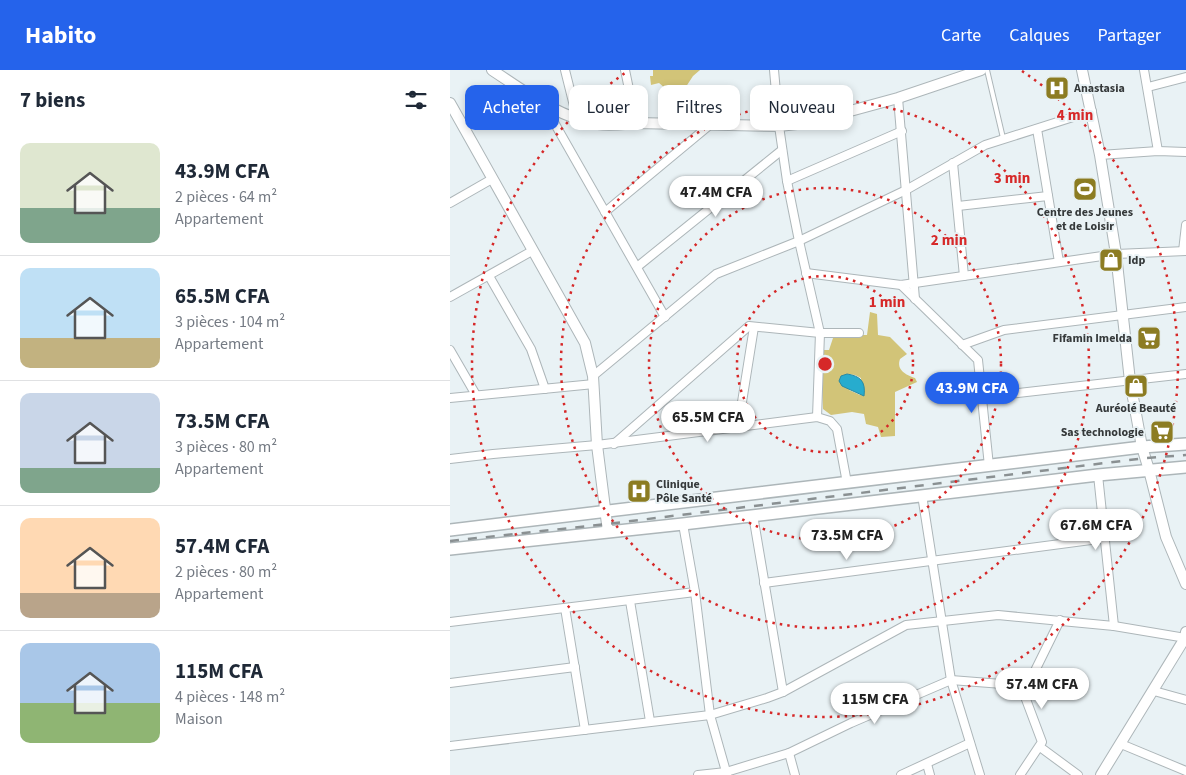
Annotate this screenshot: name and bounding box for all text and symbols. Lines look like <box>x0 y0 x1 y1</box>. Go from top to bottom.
text: Habito <box>25 18 96 53</box>
text: Carte <box>941 23 981 48</box>
text: Calques <box>1009 23 1069 48</box>
text: Partager <box>1097 23 1161 48</box>
hospital icon: Anastasia <box>1044 75 1070 101</box>
place label: Anastasia <box>1073 80 1125 97</box>
text: 7 biens <box>20 85 85 115</box>
chip: Acheter <box>465 85 559 130</box>
chip: Louer <box>569 85 648 130</box>
chip: Filtres <box>658 85 740 130</box>
chip: Nouveau <box>750 85 853 130</box>
icon: filters <box>402 86 430 114</box>
text: 4 min <box>1057 105 1093 126</box>
text: 43.9M CFA <box>175 156 269 186</box>
icon: home <box>60 163 120 223</box>
text: 3 min <box>994 168 1030 189</box>
pin: 47.4M CFA <box>659 176 773 218</box>
sports icon: Centre des Jeunes et de Loisir <box>1072 176 1098 202</box>
text: 47.4M CFA <box>680 181 752 203</box>
text: 2 pièces · 64 m² <box>175 186 277 208</box>
place label: Centre des Jeunes et de Loisir <box>1037 204 1133 235</box>
text: Appartement <box>175 208 263 230</box>
text: 2 min <box>931 230 967 251</box>
shop icon: Idp <box>1098 247 1124 273</box>
place label: Idp <box>1128 252 1145 269</box>
text: 65.5M CFA <box>175 281 269 311</box>
icon: home <box>60 288 120 348</box>
text: 1 min <box>869 292 905 313</box>
text: 3 pièces · 104 m² <box>175 311 285 333</box>
supermarket icon: Fifamin Imelda <box>1136 325 1162 351</box>
place label: Fifamin Imelda <box>1053 330 1132 347</box>
text: Appartement <box>175 333 263 355</box>
centre of rings <box>816 355 834 373</box>
pin: 43.9M CFA <box>915 372 1029 414</box>
shop icon: Auréolé Beauté <box>1123 373 1149 399</box>
text: 43.9M CFA <box>936 377 1008 399</box>
pin: 65.5M CFA <box>651 400 765 443</box>
place label: Auréolé Beauté <box>1095 400 1176 417</box>
text: 73.5M CFA <box>175 406 269 436</box>
text: 65.5M CFA <box>672 406 744 428</box>
icon: home <box>60 413 120 473</box>
supermarket icon: Sas technologie <box>1149 419 1175 445</box>
place label: Sas technologie <box>1061 424 1144 441</box>
text: 3 pièces · 80 m² <box>175 436 277 458</box>
text: Appartement <box>175 458 263 480</box>
place label: Clinique Pôle Santé <box>656 476 712 507</box>
hospital icon: Clinique Pôle Santé <box>626 478 652 504</box>
pin: 67.6M CFA <box>1039 508 1153 551</box>
text: 67.6M CFA <box>1060 514 1132 536</box>
pin: 73.5M CFA <box>790 518 904 561</box>
text: 73.5M CFA <box>811 524 883 546</box>
text: 57.4M CFA <box>175 531 269 561</box>
icon: home <box>60 538 120 598</box>
text: 2 pièces · 80 m² <box>175 561 277 583</box>
text: Appartement <box>175 583 263 605</box>
text: 115M CFA <box>175 656 263 686</box>
icon: home <box>60 663 120 723</box>
pin: 57.4M CFA <box>985 668 1099 710</box>
text: 57.4M CFA <box>1006 673 1078 695</box>
pin: 115M CFA <box>823 682 927 725</box>
text: 4 pièces · 148 m² <box>175 686 285 708</box>
text: 115M CFA <box>842 688 908 710</box>
text: Maison <box>175 708 223 730</box>

